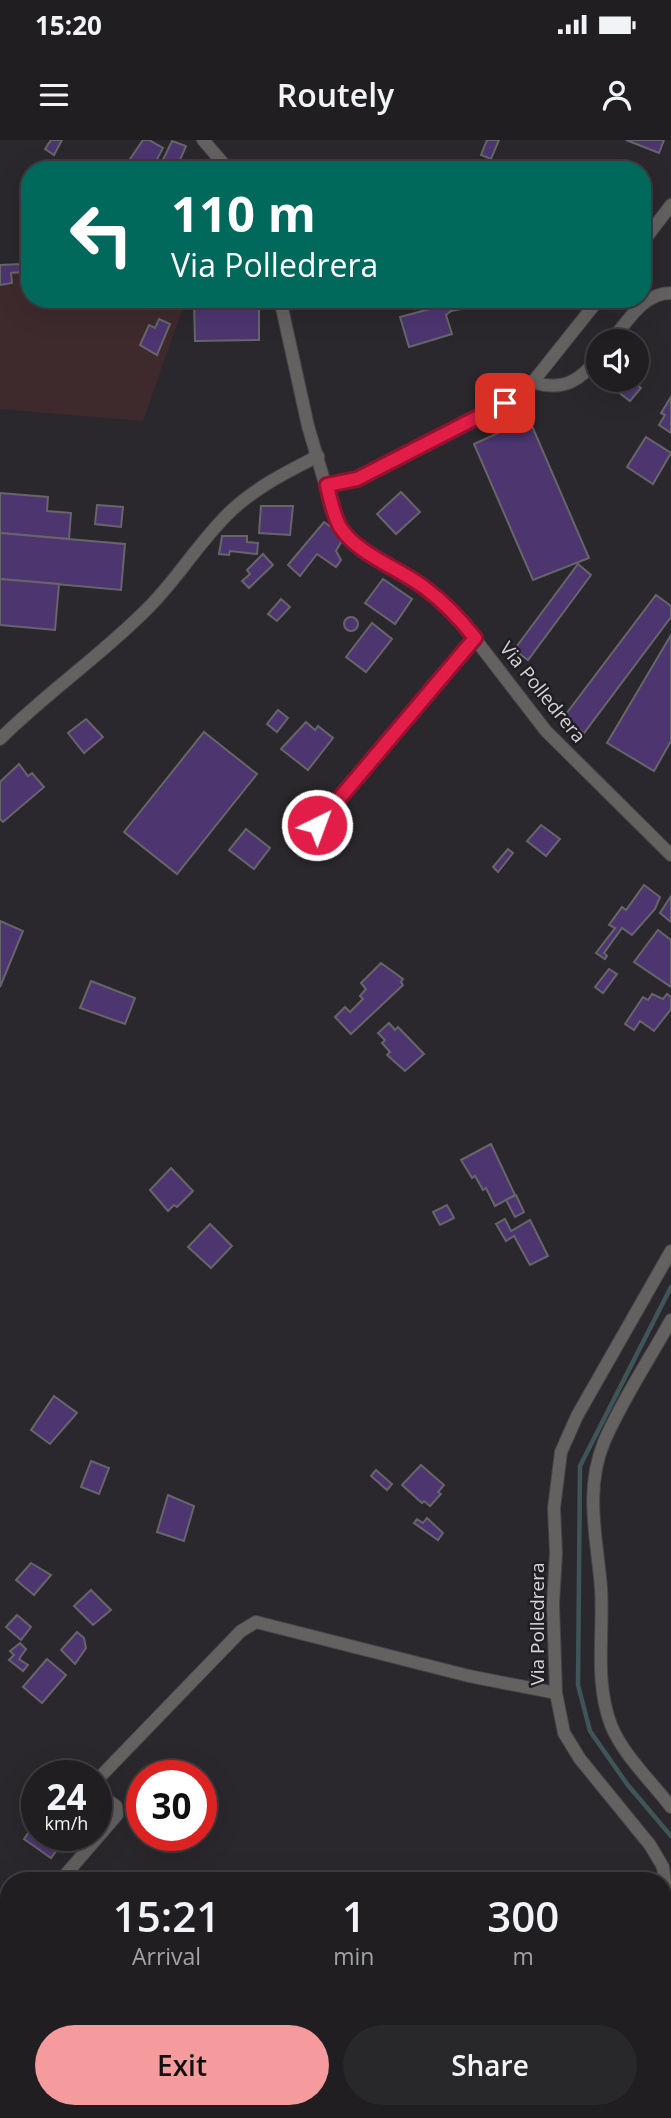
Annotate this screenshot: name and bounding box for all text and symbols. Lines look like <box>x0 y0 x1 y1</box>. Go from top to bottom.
text: 15:20 <box>35 7 102 43</box>
text: Routely <box>277 73 394 116</box>
icon: menu <box>35 76 73 114</box>
icon: person <box>598 76 636 114</box>
text: 110 m <box>171 180 316 246</box>
icon: left <box>56 189 147 280</box>
text: Via Polledrera <box>171 243 378 286</box>
map controls <box>586 329 649 392</box>
button: sound <box>586 329 649 392</box>
pin <box>475 373 535 433</box>
icon: arrive <box>486 384 524 422</box>
street label: Via Polledrera <box>494 636 592 748</box>
position arrow <box>280 788 354 862</box>
street label: Via Polledrera <box>524 1562 550 1686</box>
speed limit sign: 30 <box>126 1760 217 1851</box>
text: 24 <box>46 1773 87 1820</box>
text: km/h <box>45 1811 88 1835</box>
text: 15:21 <box>113 1887 220 1944</box>
text: 1 <box>342 1887 366 1944</box>
text: 300 <box>487 1887 559 1944</box>
text: Arrival <box>132 1940 201 1972</box>
text: min <box>333 1940 374 1972</box>
text: m <box>513 1940 534 1972</box>
button: Exit <box>35 2025 329 2105</box>
button: Share <box>343 2025 637 2105</box>

